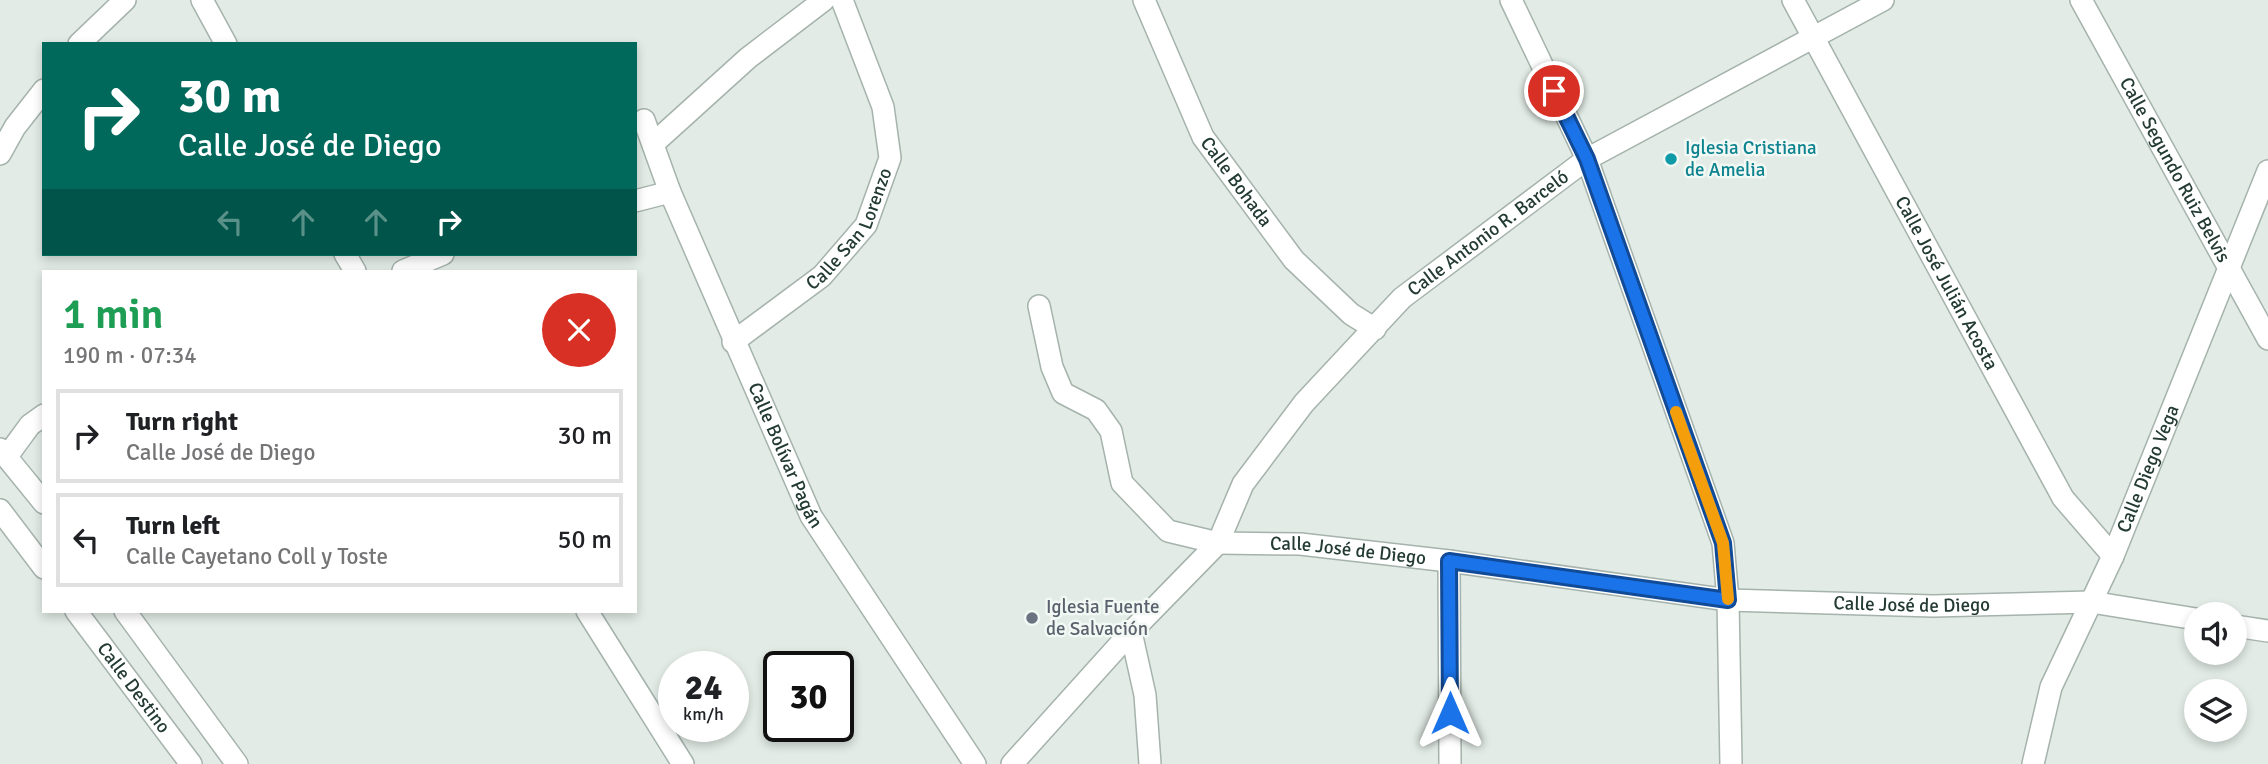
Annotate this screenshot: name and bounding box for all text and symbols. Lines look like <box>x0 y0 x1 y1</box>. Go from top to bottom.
pin <box>1524 61 1584 121</box>
text: 30 m <box>178 66 281 126</box>
icon: right <box>63 70 154 161</box>
icon: arrive <box>1535 72 1573 110</box>
street label: Calle Segundo Ruiz Belvis <box>2114 73 2235 267</box>
text: Calle José de Diego <box>178 126 442 165</box>
street label: Calle Bohada <box>1195 132 1278 232</box>
place label: Iglesia Cristiana de Amelia <box>1685 136 1817 182</box>
marker: Iglesia Cristiana de Amelia <box>1663 151 1679 167</box>
street label: Calle San Lorenzo <box>801 164 898 296</box>
street label: Calle Antonio R. Barceló <box>1403 165 1574 302</box>
street label: Calle José Julián Acosta <box>1890 192 2003 374</box>
icon: left <box>211 203 249 241</box>
icon: ahead <box>284 203 322 241</box>
icon: ahead <box>357 203 395 241</box>
icon: right <box>430 203 468 241</box>
text: 1 min <box>63 289 164 340</box>
button: close <box>542 293 616 367</box>
text: 190 m · 07:34 <box>63 341 197 370</box>
street label: Calle Bolívar Pagán <box>742 379 828 533</box>
street label: Calle Diego Vega <box>2112 401 2185 536</box>
text: Turn right <box>126 406 238 438</box>
icon: right <box>67 417 105 455</box>
text: 30 m <box>557 420 612 452</box>
text: Calle José de Diego <box>126 438 315 467</box>
text: Turn left <box>126 510 220 542</box>
icon: left <box>67 521 105 559</box>
text: 50 m <box>557 524 612 556</box>
street label: Calle José de Diego <box>1270 532 1427 570</box>
text: Calle Cayetano Coll y Toste <box>126 542 388 571</box>
street label: Calle José de Diego <box>1833 591 1990 618</box>
place label: Iglesia Fuente de Salvación <box>1046 595 1159 641</box>
map controls <box>2184 602 2247 742</box>
button: sound <box>2184 602 2247 665</box>
marker: Iglesia Fuente de Salvación <box>1024 610 1040 626</box>
street label: Calle Destino <box>92 637 176 738</box>
speed limit sign: 30 <box>763 651 854 742</box>
text: 24 <box>685 666 722 709</box>
position arrow <box>1413 676 1487 750</box>
button: layers <box>2184 679 2247 742</box>
text: km/h <box>683 703 724 725</box>

